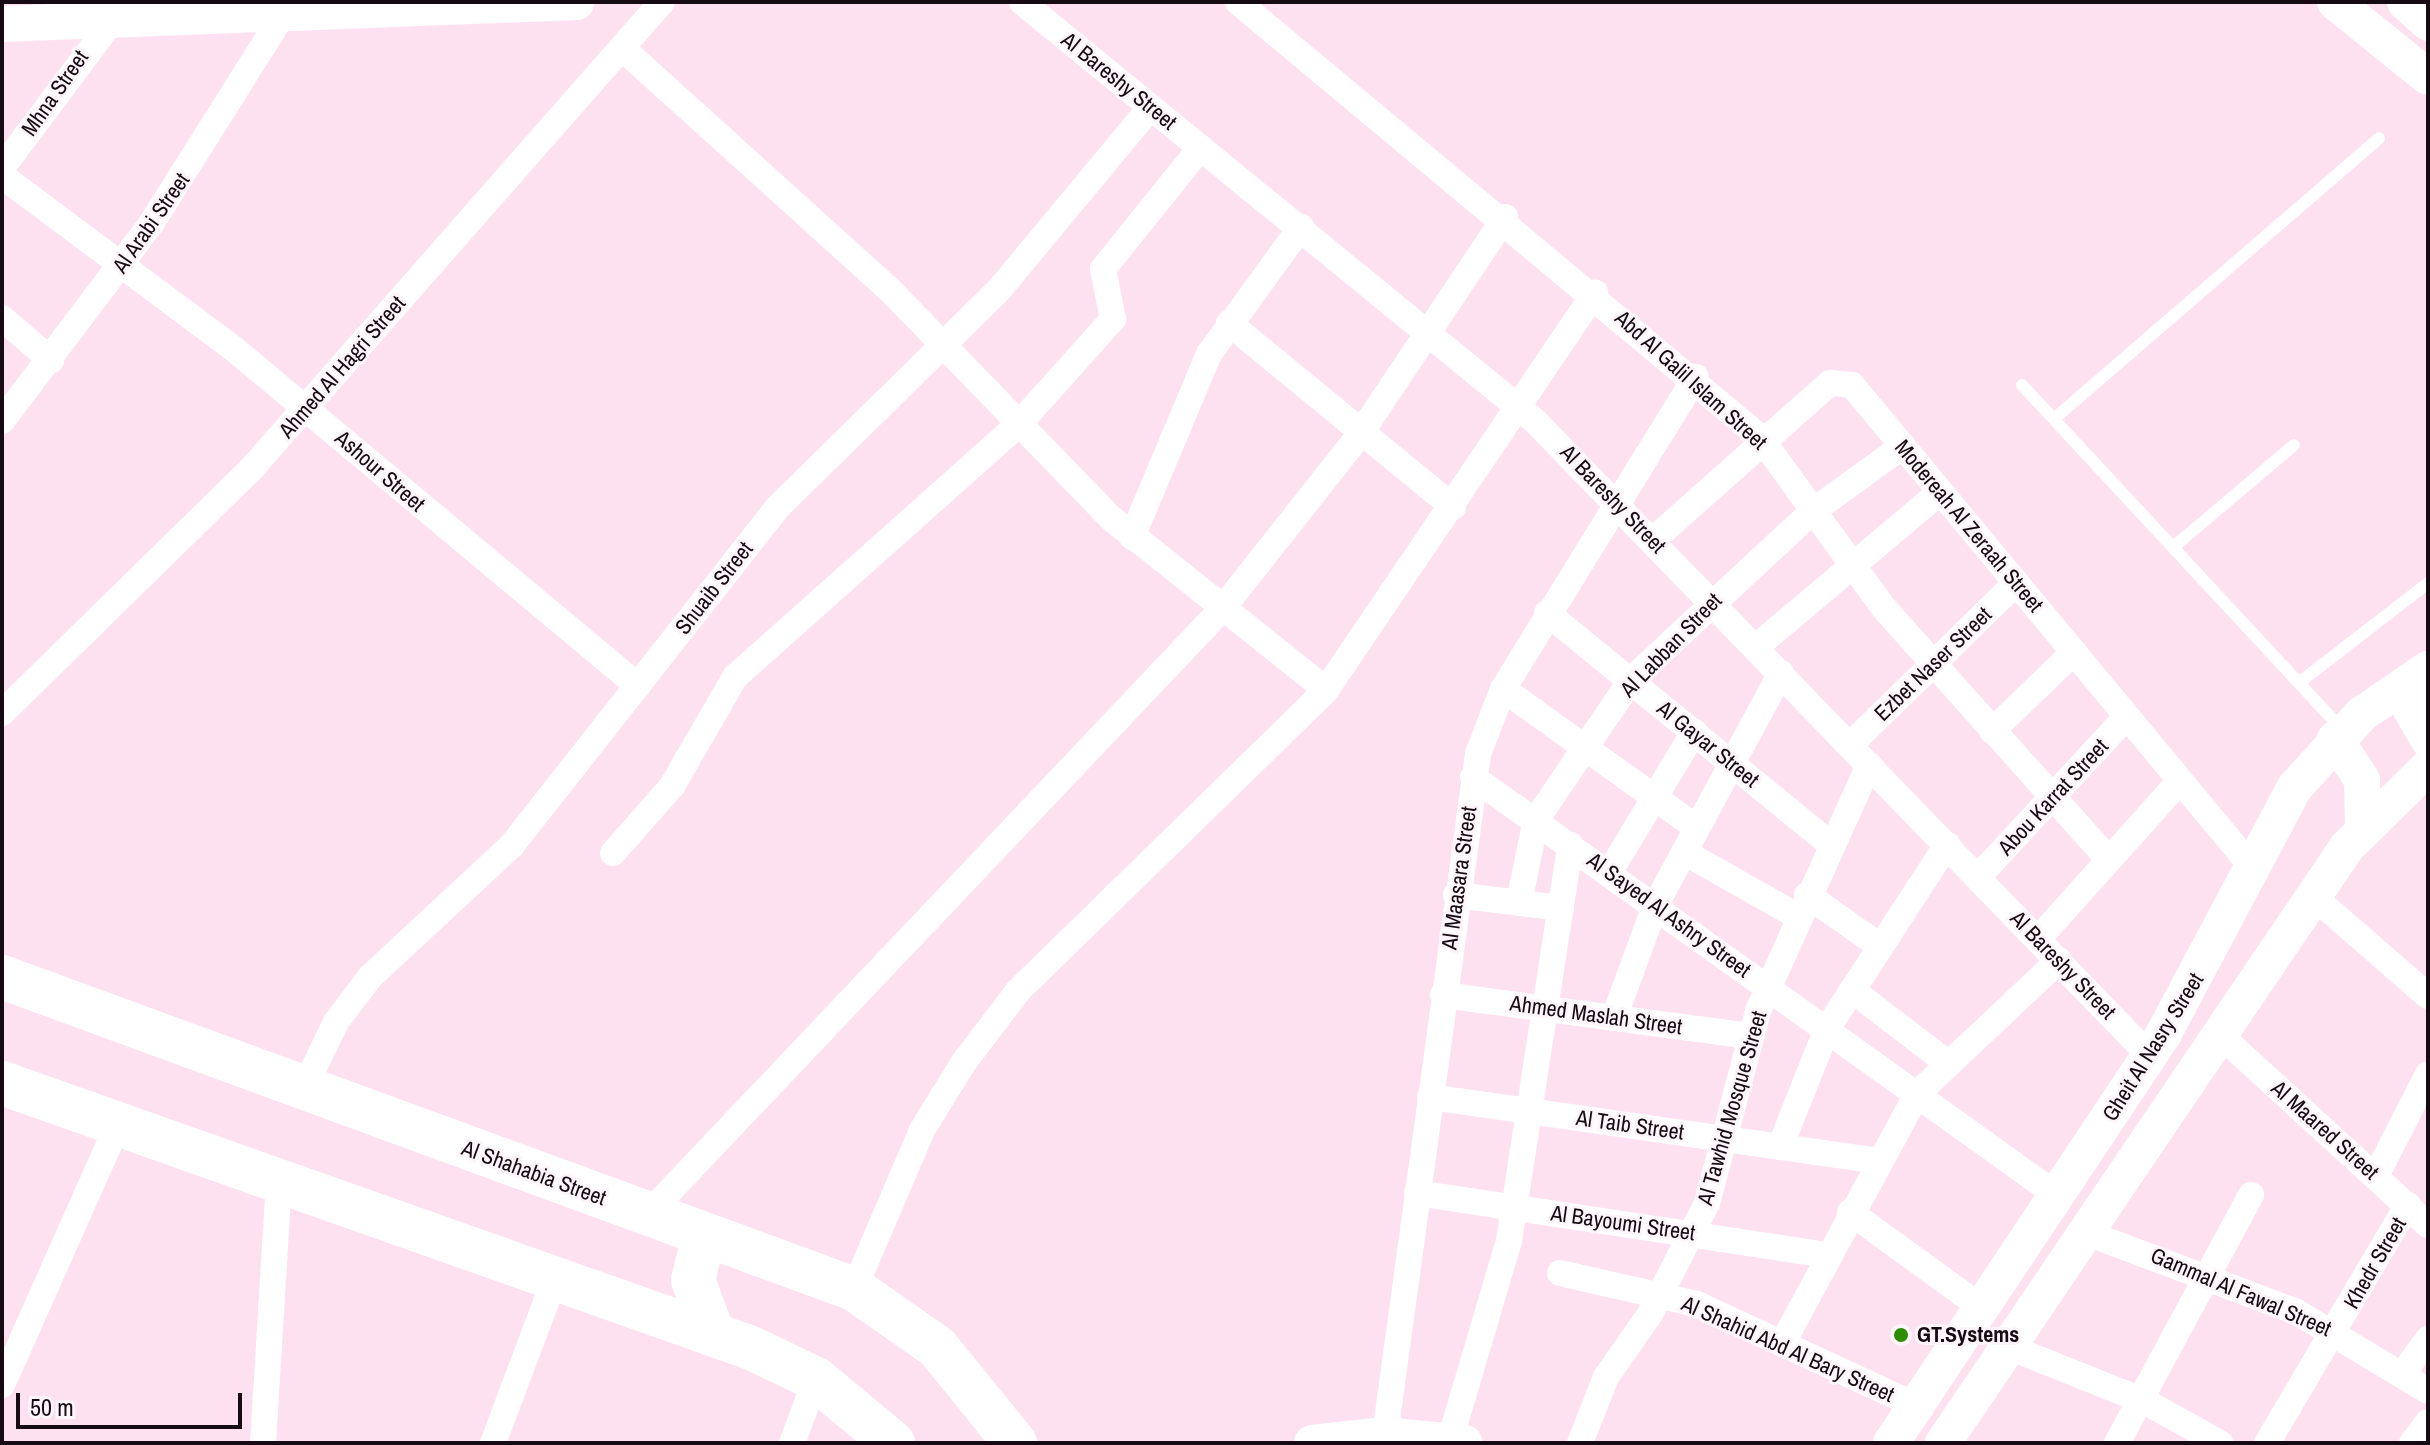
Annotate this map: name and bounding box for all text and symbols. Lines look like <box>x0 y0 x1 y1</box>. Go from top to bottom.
street label: Al Bareshy Street <box>1056 27 1182 135</box>
street label: Mhna Street <box>16 45 94 141</box>
street label: Al Arabi Street <box>107 167 195 279</box>
street label: Ahmed Al Hagri Street <box>273 290 411 444</box>
street label: Abd Al Galil Islam Street <box>1609 304 1773 456</box>
street label: Ashour Street <box>330 425 430 517</box>
street label: Modereah Al Zeraah Street <box>1889 434 2049 618</box>
street label: Al Bareshy Street <box>1555 439 1671 559</box>
street label: Shuaib Street <box>670 536 758 640</box>
street label: Al Labban Street <box>1615 587 1727 703</box>
street label: Ezbet Naser Street <box>1869 602 1997 726</box>
street label: Al Gayar Street <box>1652 695 1764 793</box>
street label: Abou Karrat Street <box>1992 733 2114 861</box>
street label: Al Maasara Street <box>1436 805 1482 951</box>
street label: Al Sayed Al Ashry Street <box>1581 846 1757 984</box>
street label: Al Bareshy Street <box>2005 905 2121 1025</box>
street label: Gheit Al Nasry Street <box>2097 968 2209 1126</box>
street label: Ahmed Maslah Street <box>1508 990 1684 1040</box>
street label: Al Tawhid Mosque Street <box>1692 1008 1772 1208</box>
street label: Al Maared Street <box>2266 1075 2384 1185</box>
street label: Al Taib Street <box>1574 1104 1686 1146</box>
street label: Al Shahabia Street <box>458 1135 610 1211</box>
street label: Al Bayoumi Street <box>1549 1200 1697 1246</box>
street label: Khedr Street <box>2338 1213 2412 1313</box>
street label: Gammal Al Fawal Street <box>2146 1242 2336 1342</box>
street label: Al Shahid Abd Al Bary Street <box>1677 1290 1899 1408</box>
place label: GT.Systems <box>1917 1322 2019 1348</box>
marker: GT.Systems <box>1892 1326 1910 1344</box>
scale bar <box>20 1377 246 1427</box>
text: 50 m <box>30 1391 74 1423</box>

